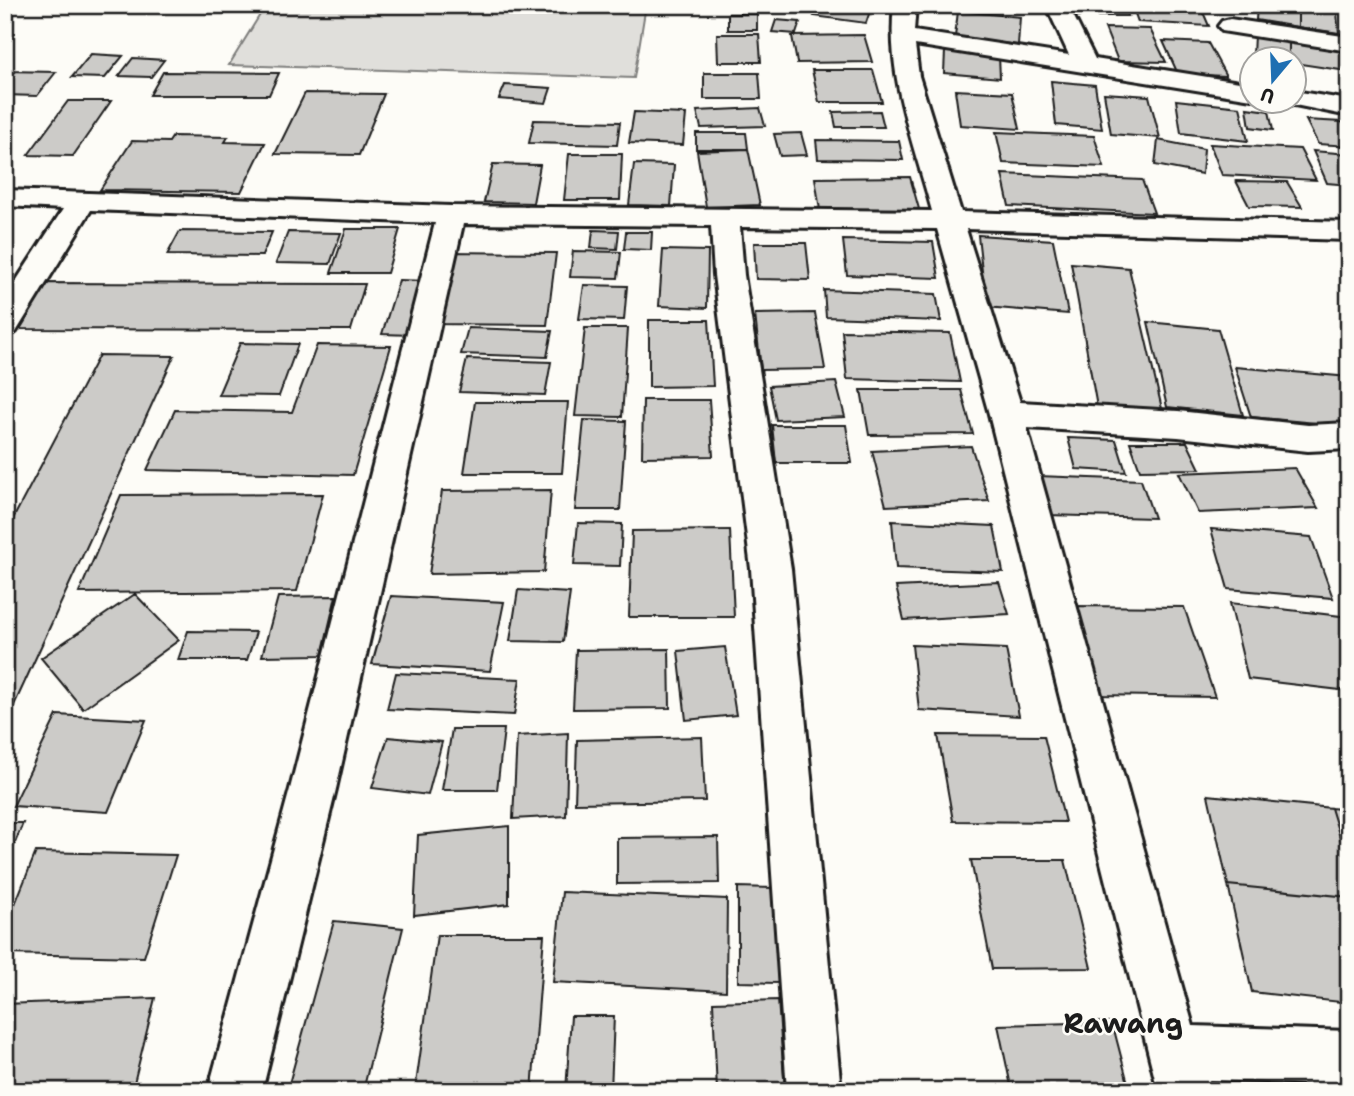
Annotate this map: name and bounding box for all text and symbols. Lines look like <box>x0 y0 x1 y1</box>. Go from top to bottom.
north arrow <box>1238 46 1308 116</box>
text: U <box>1257 82 1278 110</box>
district label: Rawang <box>1063 1004 1183 1042</box>

